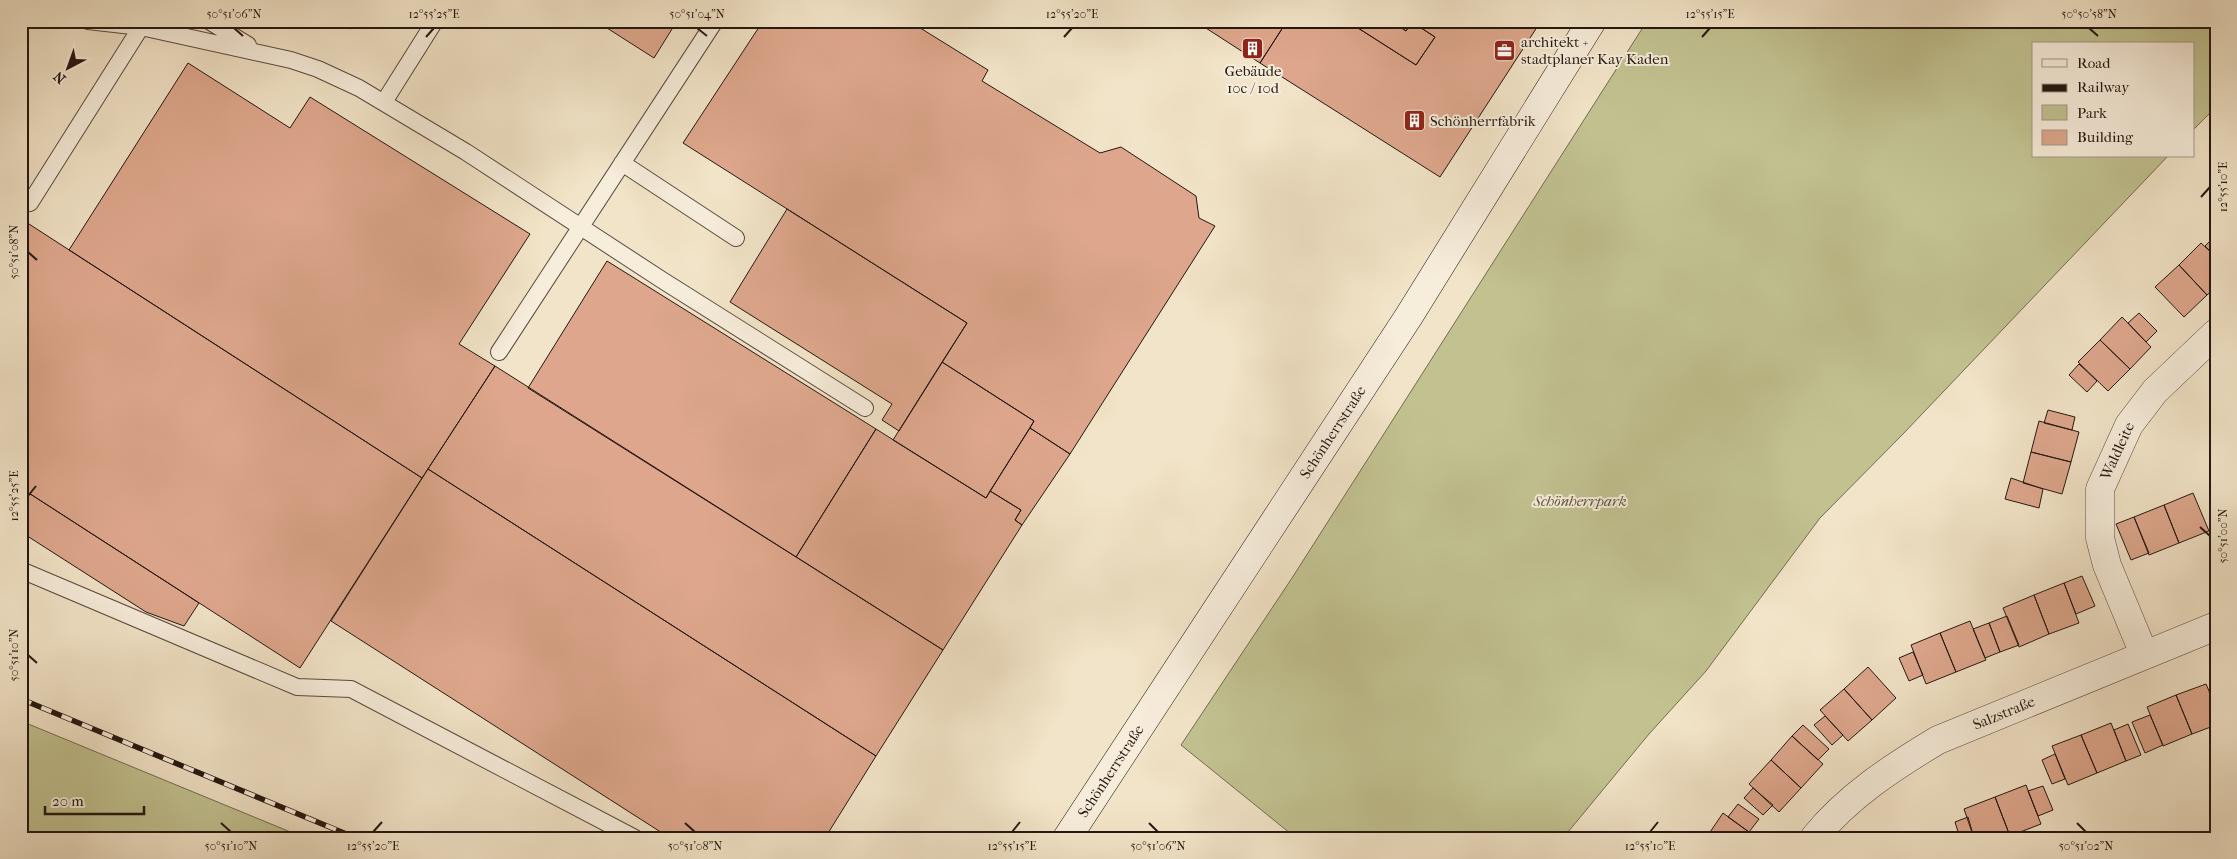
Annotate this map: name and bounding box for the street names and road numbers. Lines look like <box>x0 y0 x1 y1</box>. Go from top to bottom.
street label: Schönherrstraße <box>1296 382 1370 482</box>
street label: Waldleite <box>2096 419 2138 484</box>
street label: Salzstraße <box>1970 692 2038 734</box>
street label: Schönherrstraße <box>1074 721 1148 821</box>

